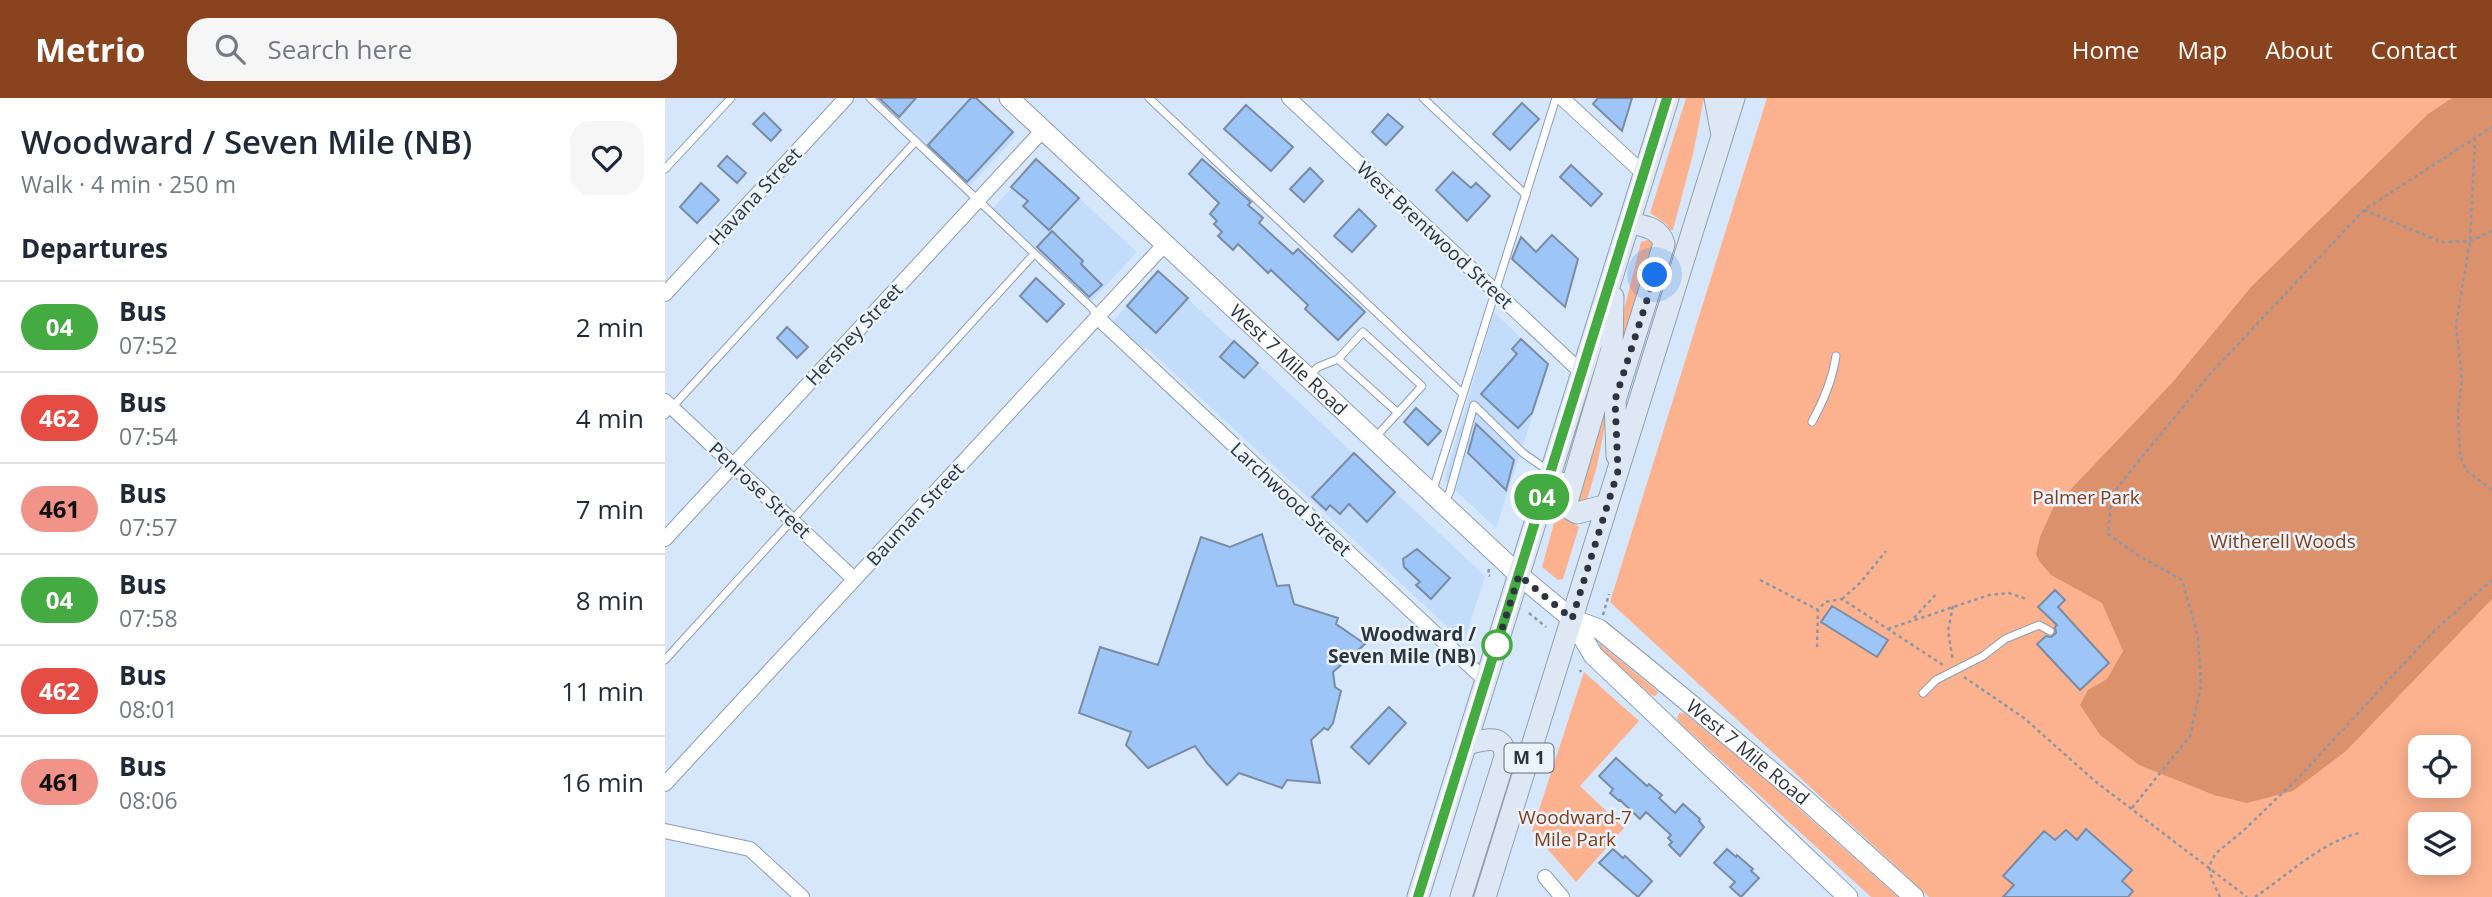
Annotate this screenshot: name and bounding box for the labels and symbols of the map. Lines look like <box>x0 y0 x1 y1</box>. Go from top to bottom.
street label: Havana Street <box>703 141 807 251</box>
street label: West Brentwood Street <box>1351 155 1519 315</box>
your location <box>1637 257 1672 292</box>
street label: Hershey Street <box>800 277 908 391</box>
street label: West 7 Mile Road <box>1224 298 1353 421</box>
street label: Penrose Street <box>703 436 817 544</box>
street label: Larchwood Street <box>1225 436 1357 562</box>
street label: Bauman Street <box>860 457 970 571</box>
line badge: 04 <box>1511 474 1573 520</box>
park label: Palmer Park <box>2032 484 2140 510</box>
park label: Witherell Woods <box>2210 528 2356 554</box>
place label: Woodward / Seven Mile (NB) <box>1328 621 1476 669</box>
marker: Woodward / Seven Mile (NB) <box>1482 630 1512 660</box>
street label: West 7 Mile Road <box>1681 693 1815 810</box>
road number: M 1 <box>1505 744 1553 772</box>
park label: Woodward-7 Mile Park <box>1518 804 1632 852</box>

